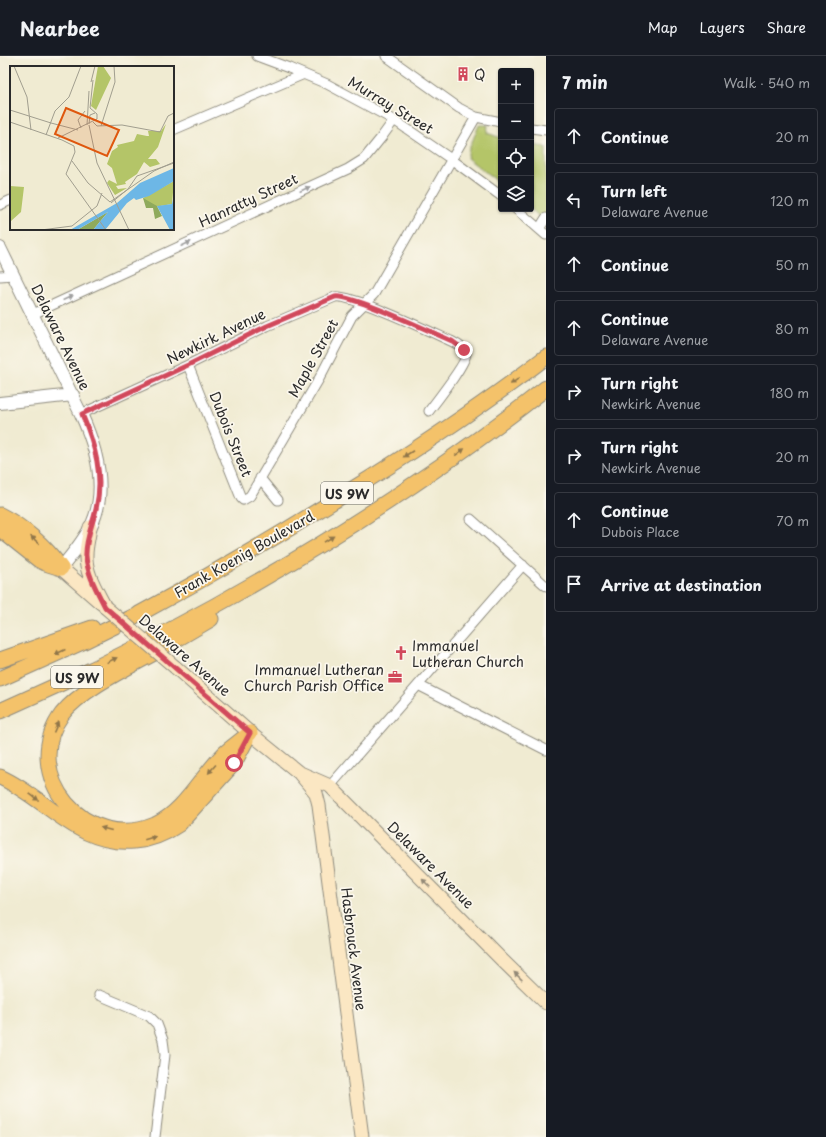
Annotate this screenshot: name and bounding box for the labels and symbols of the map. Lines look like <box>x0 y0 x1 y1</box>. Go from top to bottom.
place label: Q <box>474 64 485 85</box>
inset map <box>10 66 174 230</box>
building icon: Q <box>455 66 471 82</box>
street label: Murray Street <box>344 71 438 139</box>
street label: Hanratty Street <box>195 168 301 232</box>
one-way arrow <box>299 186 311 192</box>
one-way arrow <box>181 241 192 247</box>
street label: Delaware Avenue <box>26 280 96 394</box>
one-way arrow <box>63 295 74 301</box>
street label: Newkirk Avenue <box>163 303 269 369</box>
street label: Maple Street <box>283 315 343 401</box>
route end <box>455 341 473 359</box>
one-way arrow <box>509 377 520 385</box>
street label: Dubois Street <box>204 388 258 480</box>
one-way arrow <box>455 448 465 456</box>
one-way arrow <box>402 451 413 458</box>
road number: US 9W <box>321 482 373 504</box>
street label: Frank Koenig Boulevard <box>170 505 318 603</box>
one-way arrow <box>29 535 40 544</box>
one-way arrow <box>323 535 334 543</box>
street label: Delaware Avenue <box>135 609 236 701</box>
place label: Immanuel Lutheran Church <box>412 635 524 672</box>
church icon: Immanuel Lutheran Church <box>393 645 409 661</box>
one-way arrow <box>54 649 66 655</box>
one-way arrow <box>106 657 117 663</box>
place label: Immanuel Lutheran Church Parish Office <box>244 659 384 696</box>
road number: US 9W <box>51 666 103 688</box>
office icon: Immanuel Lutheran Church Parish Office <box>387 669 403 685</box>
one-way arrow <box>53 721 59 732</box>
route start <box>225 754 243 772</box>
one-way arrow <box>207 764 216 775</box>
one-way arrow <box>28 793 39 801</box>
street label: Delaware Avenue <box>383 817 480 914</box>
one-way arrow <box>100 825 112 831</box>
one-way arrow <box>145 835 157 841</box>
one-way arrow <box>421 878 431 888</box>
street label: Hasbrouck Avenue <box>336 886 372 1012</box>
one-way arrow <box>513 971 523 981</box>

